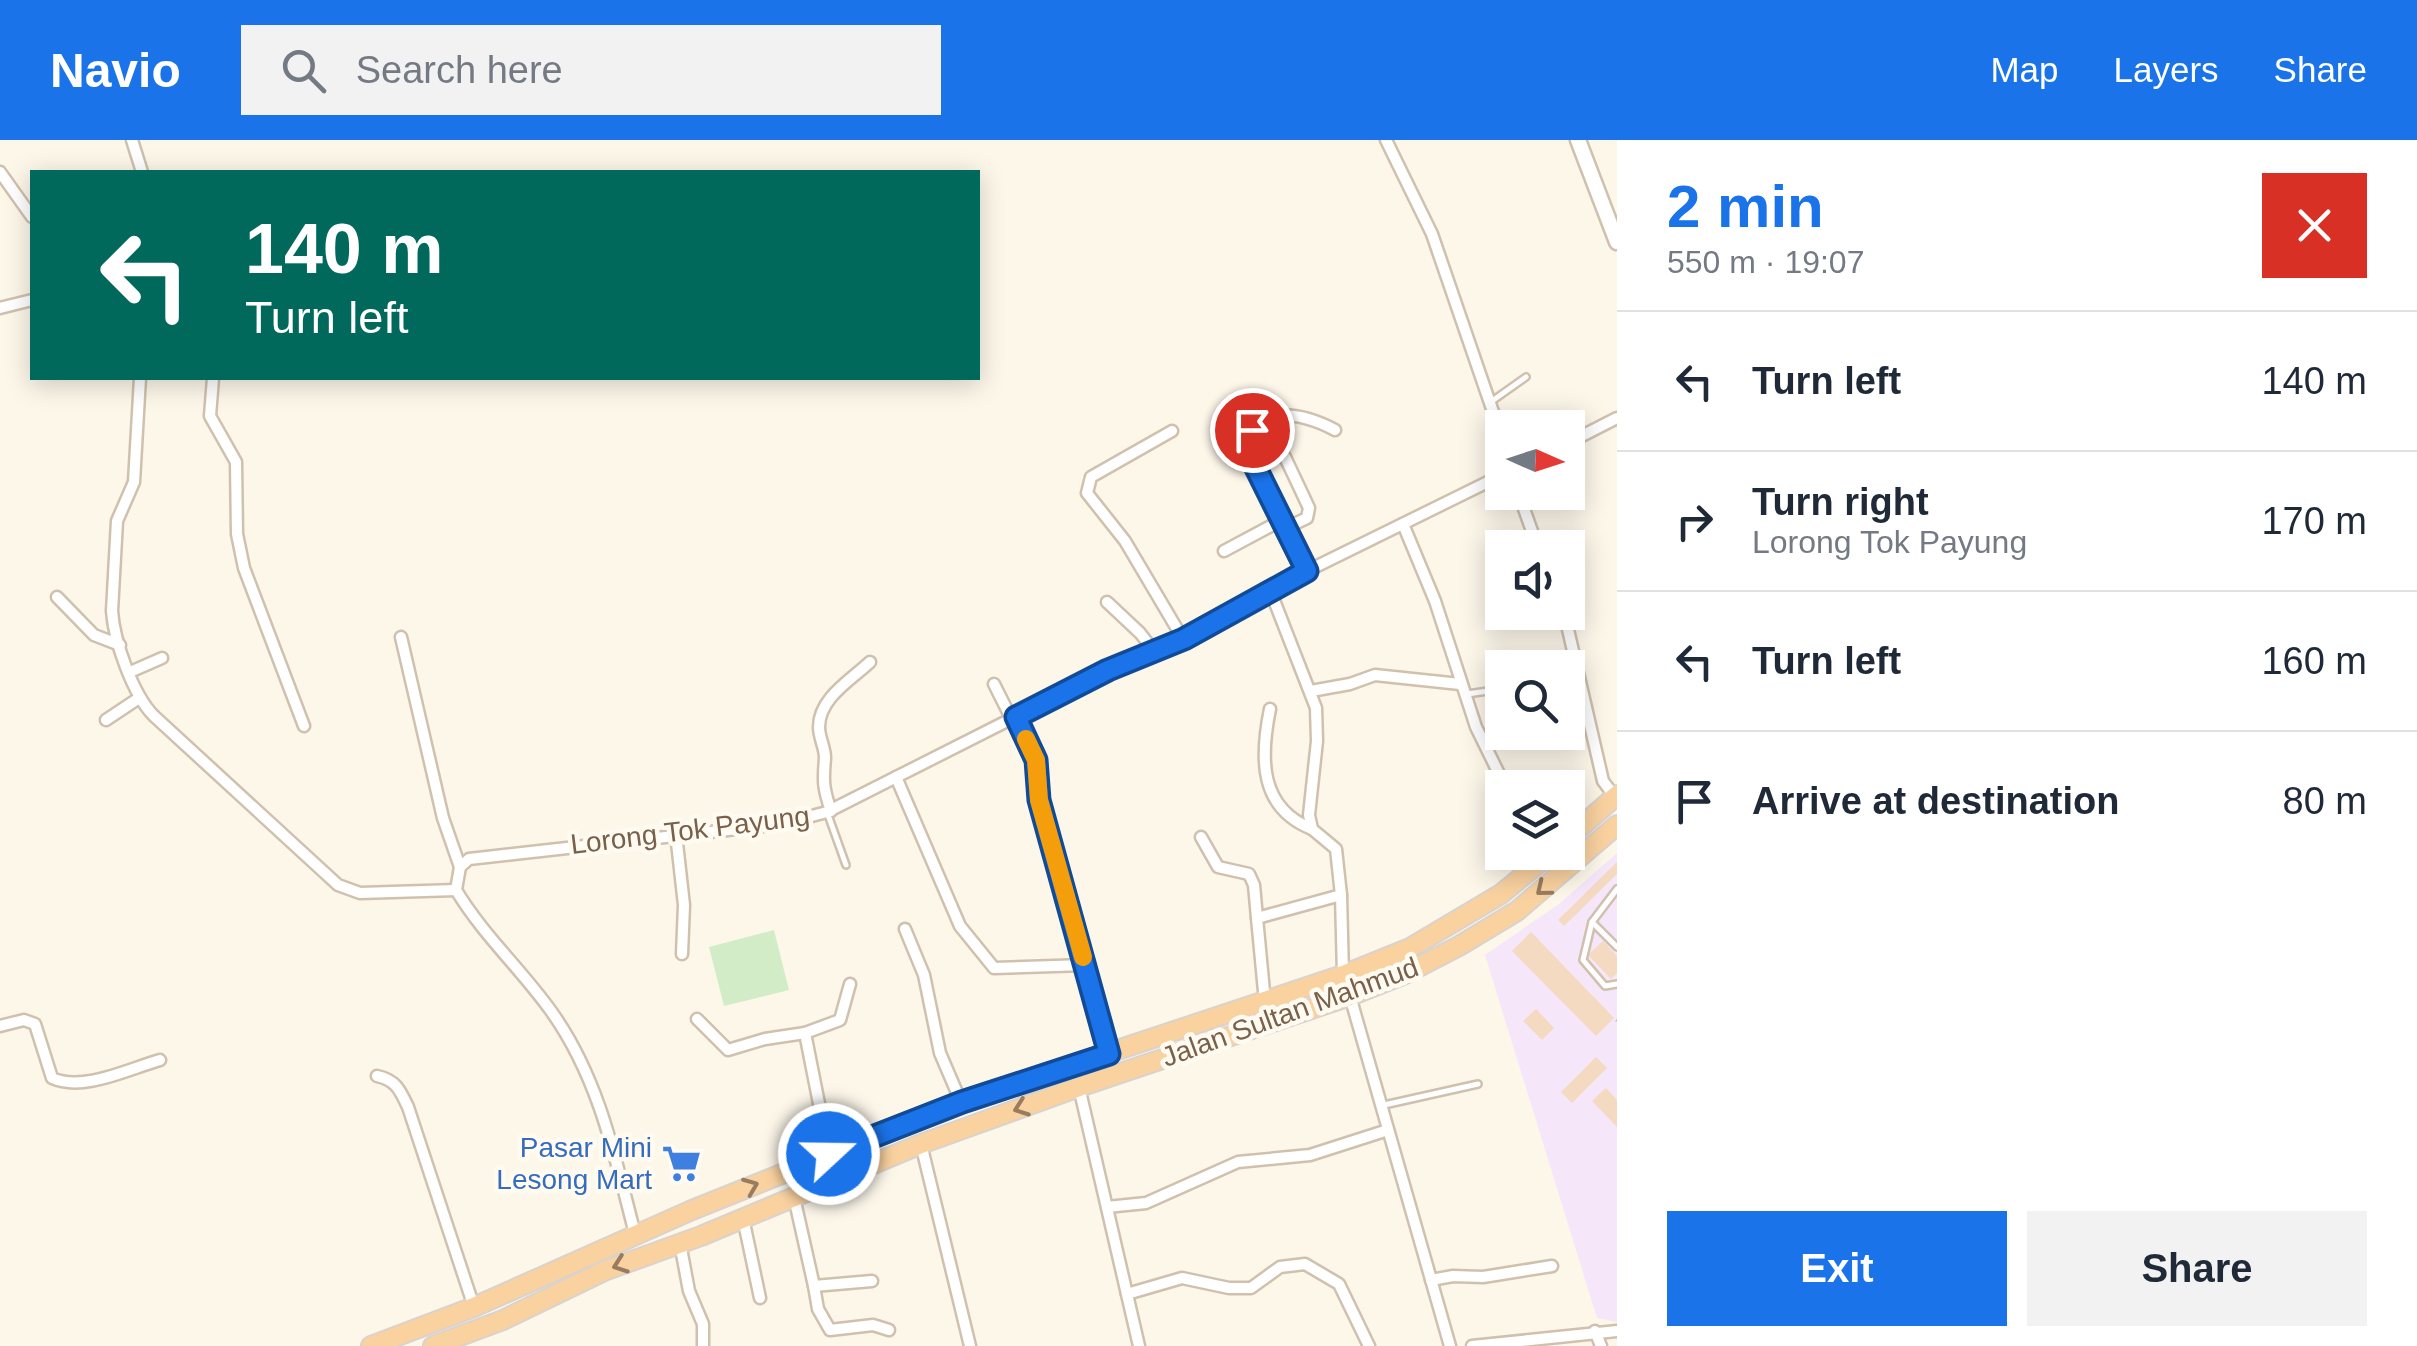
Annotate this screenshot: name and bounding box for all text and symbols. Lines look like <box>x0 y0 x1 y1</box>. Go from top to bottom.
search box <box>241 25 941 115</box>
icon: search <box>276 43 331 98</box>
text: Navio <box>50 44 181 97</box>
text: Search here <box>356 49 563 91</box>
text: Map <box>1990 50 2059 89</box>
text: Layers <box>2114 50 2219 89</box>
text: Share <box>2274 50 2367 89</box>
text: 2 min <box>1667 173 1824 240</box>
button: close <box>2262 173 2367 278</box>
icon: left <box>80 210 210 340</box>
text: 140 m <box>245 210 443 288</box>
text: 550 m · 19:07 <box>1667 244 1864 280</box>
text: Turn left <box>245 292 408 343</box>
icon: left <box>1667 354 1722 409</box>
text: Turn left <box>1752 360 1901 402</box>
text: 140 m <box>2261 360 2367 402</box>
pin <box>1210 388 1295 473</box>
icon: arrive <box>1225 403 1280 458</box>
north arrow <box>1485 410 1585 510</box>
map controls <box>1485 410 1585 870</box>
text: Turn right <box>1752 481 1929 523</box>
icon: right <box>1667 494 1722 549</box>
text: 170 m <box>2261 500 2367 542</box>
text: Lorong Tok Payung <box>1752 524 2027 560</box>
button: sound <box>1485 530 1585 630</box>
icon: left <box>1667 634 1722 689</box>
text: Turn left <box>1752 640 1901 682</box>
text: 160 m <box>2261 640 2367 682</box>
button: search <box>1485 650 1585 750</box>
button: layers <box>1485 770 1585 870</box>
icon: arrive <box>1667 774 1722 829</box>
text: Arrive at destination <box>1752 780 2119 822</box>
text: 80 m <box>2283 780 2367 822</box>
street label: Lorong Tok Payung <box>569 800 811 860</box>
one-way arrow <box>1537 877 1555 895</box>
street label: Jalan Sultan Mahmud <box>1157 951 1423 1073</box>
one-way arrow <box>1013 1096 1030 1117</box>
position arrow <box>777 1102 881 1206</box>
place label: Pasar Mini Lesong Mart <box>496 1132 652 1195</box>
supermarket icon: Pasar Mini Lesong Mart <box>661 1142 703 1184</box>
one-way arrow <box>741 1177 759 1197</box>
button: Exit <box>1667 1211 2007 1326</box>
button: Share <box>2027 1211 2367 1326</box>
one-way arrow <box>613 1253 630 1274</box>

